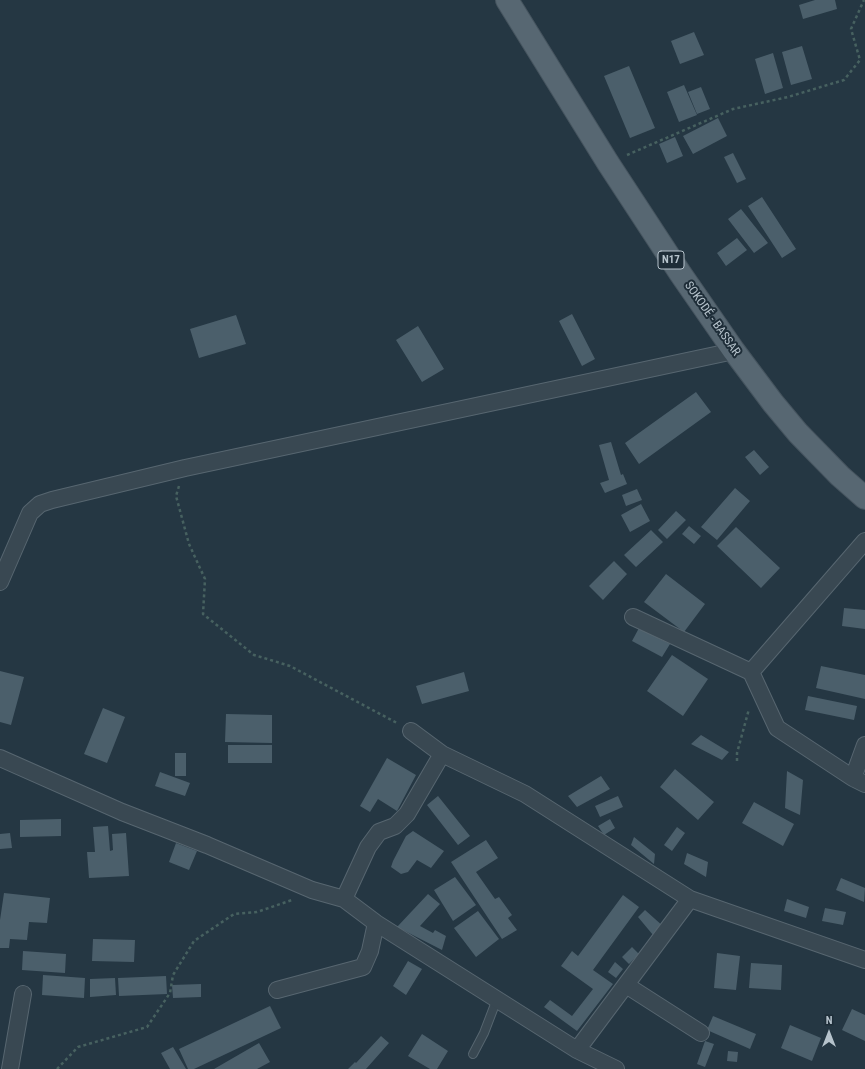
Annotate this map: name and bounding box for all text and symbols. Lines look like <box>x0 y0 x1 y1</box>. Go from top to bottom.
road number: N17 <box>658 251 684 269</box>
street label: SOKODÉ - BASSAR <box>681 279 743 359</box>
north arrow <box>809 1013 849 1053</box>
text: N <box>826 1014 832 1027</box>

